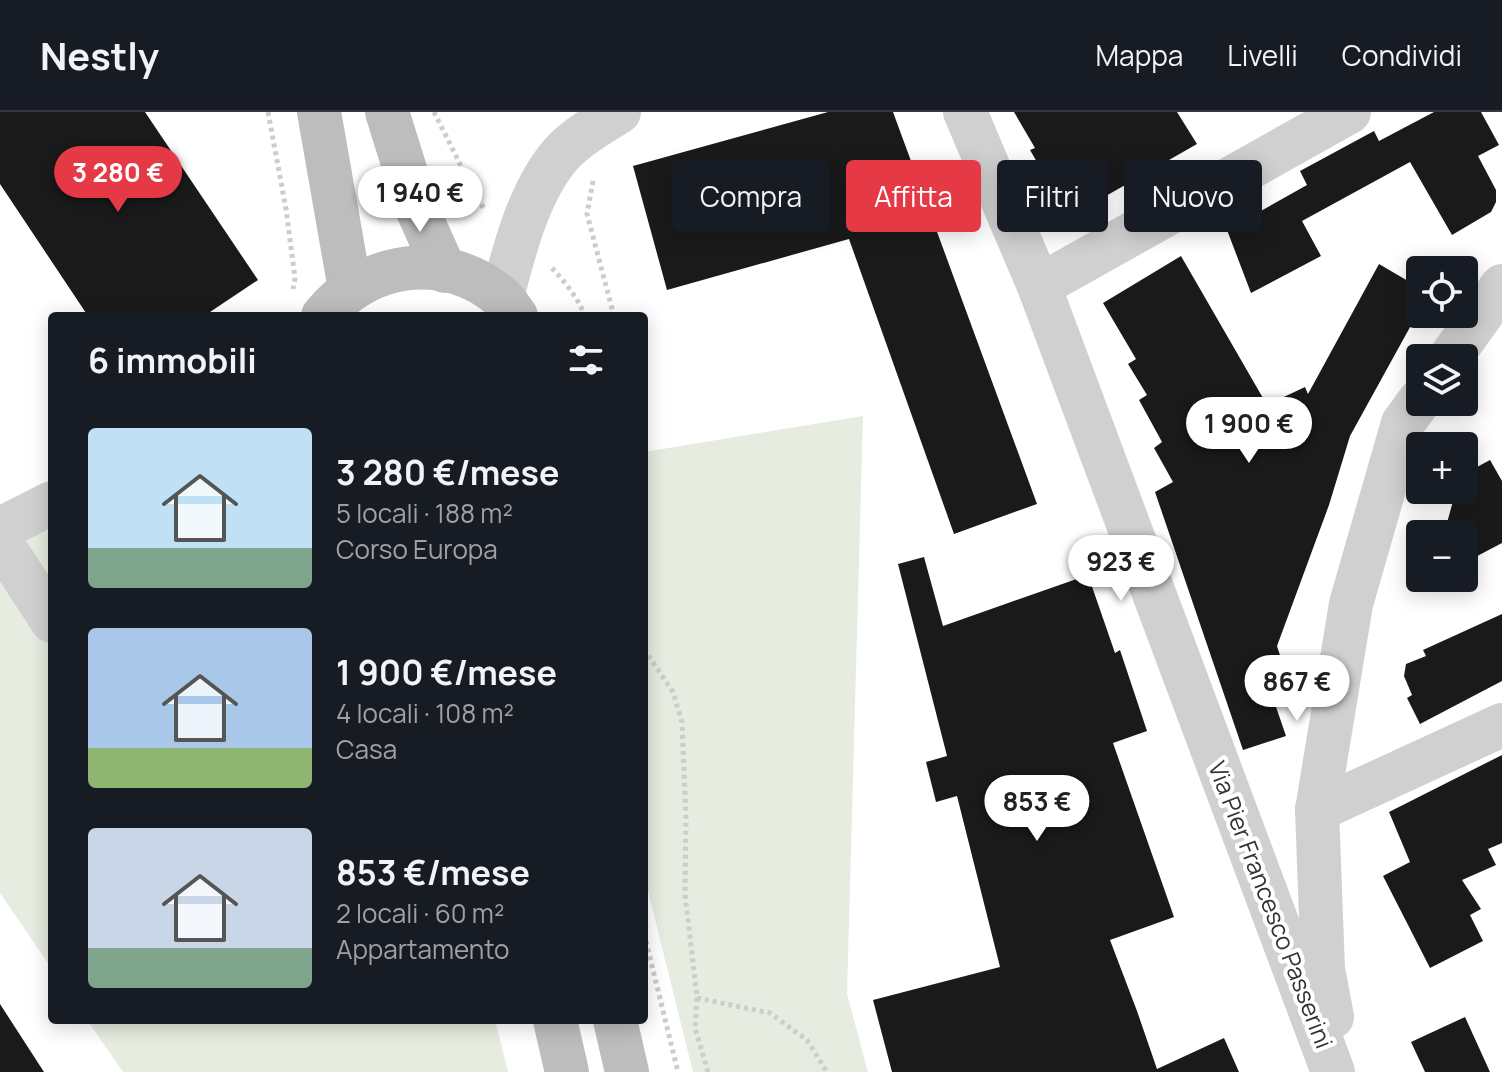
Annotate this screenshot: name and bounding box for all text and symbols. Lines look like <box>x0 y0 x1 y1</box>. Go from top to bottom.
text: Nestly <box>40 29 159 81</box>
text: Mappa <box>1096 36 1183 74</box>
text: Livelli <box>1227 36 1298 74</box>
text: Condividi <box>1342 36 1462 74</box>
pin: 3 280 € <box>44 146 192 214</box>
text: 3 280 € <box>72 154 164 190</box>
chip: Compra <box>672 160 830 232</box>
chip: Affitta <box>846 160 981 232</box>
chip: Filtri <box>997 160 1108 232</box>
chip: Nuovo <box>1124 160 1262 232</box>
pin: 1 940 € <box>346 166 494 234</box>
text: 1 940 € <box>376 174 464 210</box>
map controls <box>1406 256 1478 592</box>
button: locate <box>1406 256 1478 328</box>
text: 6 immobili <box>88 337 257 383</box>
icon: filters <box>564 338 608 382</box>
button: layers <box>1406 344 1478 416</box>
pin: 1 900 € <box>1175 397 1323 465</box>
text: 1 900 € <box>1204 405 1294 441</box>
button: + <box>1406 432 1478 504</box>
text: 3 280 €/mese <box>336 449 559 495</box>
icon: home <box>152 460 248 556</box>
text: 5 locali · 188 m² <box>336 495 513 531</box>
button: − <box>1406 520 1478 592</box>
text: Corso Europa <box>336 531 498 567</box>
pin: 923 € <box>1065 535 1177 603</box>
text: 923 € <box>1086 543 1156 579</box>
text: 1 900 €/mese <box>336 649 557 695</box>
pin: 867 € <box>1241 655 1353 723</box>
icon: home <box>152 660 248 756</box>
text: 867 € <box>1263 663 1331 699</box>
text: 4 locali · 108 m² <box>336 695 514 731</box>
text: Casa <box>336 731 397 767</box>
street label: Via Pier Francesco Passerini <box>1201 756 1341 1053</box>
pin: 853 € <box>981 775 1093 843</box>
text: 853 € <box>1002 783 1072 819</box>
text: 853 €/mese <box>336 849 530 895</box>
icon: home <box>152 860 248 956</box>
text: 2 locali · 60 m² <box>336 895 504 931</box>
text: Appartamento <box>336 931 509 967</box>

